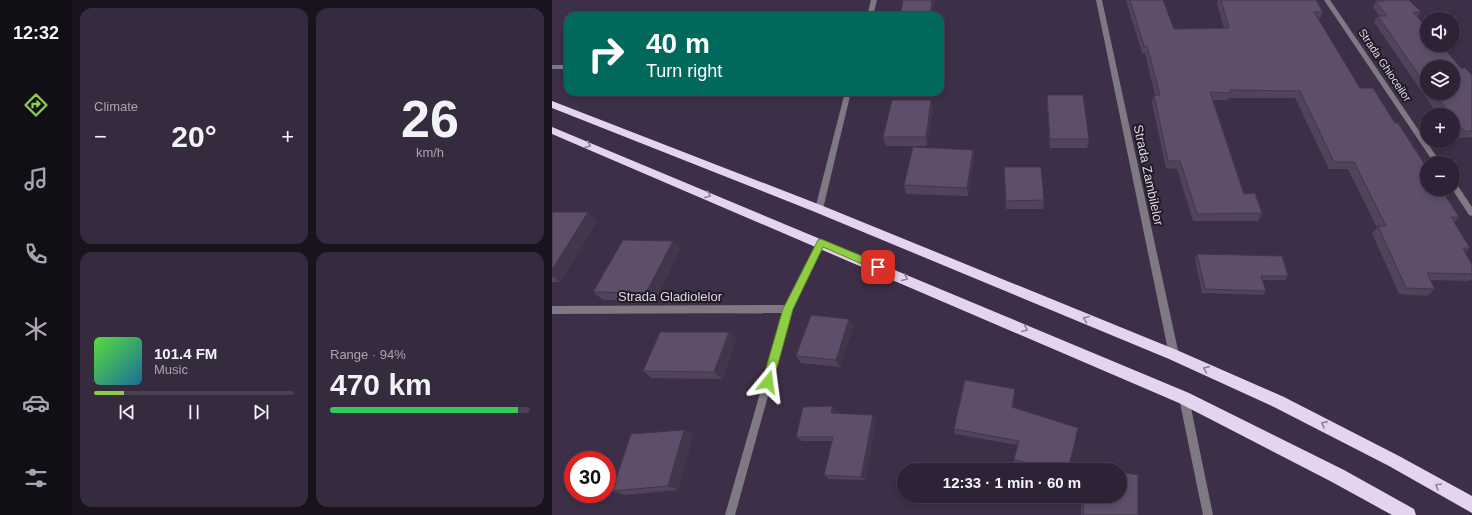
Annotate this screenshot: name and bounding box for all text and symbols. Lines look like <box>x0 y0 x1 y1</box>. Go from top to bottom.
map controls <box>1420 12 1460 196</box>
button: sound <box>1420 12 1460 52</box>
text: 12:32 <box>13 23 59 43</box>
street label: Strada Ghioceilor <box>1356 26 1414 104</box>
icon: right <box>580 28 632 80</box>
text: 40 m <box>646 28 710 59</box>
button: layers <box>1420 60 1460 100</box>
text: Turn right <box>646 61 722 81</box>
text: 26 <box>401 90 459 148</box>
icon: directions <box>22 91 50 119</box>
text: Climate <box>94 99 138 114</box>
button: + <box>1420 108 1460 148</box>
text: 20° <box>171 120 217 153</box>
street label: Strada Zambilelor <box>1131 123 1167 227</box>
text: − <box>94 124 107 149</box>
text: + <box>281 124 294 149</box>
one-way arrow <box>584 140 591 148</box>
text: km/h <box>416 145 444 160</box>
button: − <box>1420 156 1460 196</box>
icon: music <box>22 165 50 193</box>
one-way arrow <box>704 191 711 199</box>
icon: phone <box>22 240 50 268</box>
pin <box>861 250 895 284</box>
icon: arrive <box>867 256 889 278</box>
one-way arrow <box>902 274 909 282</box>
street label: Strada Gladiolelor <box>618 289 723 304</box>
icon: climate <box>22 315 50 343</box>
one-way arrow <box>1083 316 1090 324</box>
one-way arrow <box>1021 325 1028 333</box>
text: 101.4 FM <box>154 345 217 362</box>
text: Range · 94% <box>330 347 406 362</box>
position arrow <box>747 361 789 403</box>
text: Music <box>154 362 188 377</box>
one-way arrow <box>1202 366 1209 374</box>
text: 470 km <box>330 368 432 401</box>
icon: car <box>22 389 50 417</box>
icon: previous <box>116 401 138 423</box>
icon: pause <box>183 401 205 423</box>
icon: next <box>250 401 272 423</box>
one-way arrow <box>1320 422 1328 429</box>
speed limit sign: 30 <box>564 451 616 503</box>
icon: filters <box>22 464 50 492</box>
text: 12:33 · 1 min · 60 m <box>943 474 1081 491</box>
one-way arrow <box>1435 483 1442 490</box>

